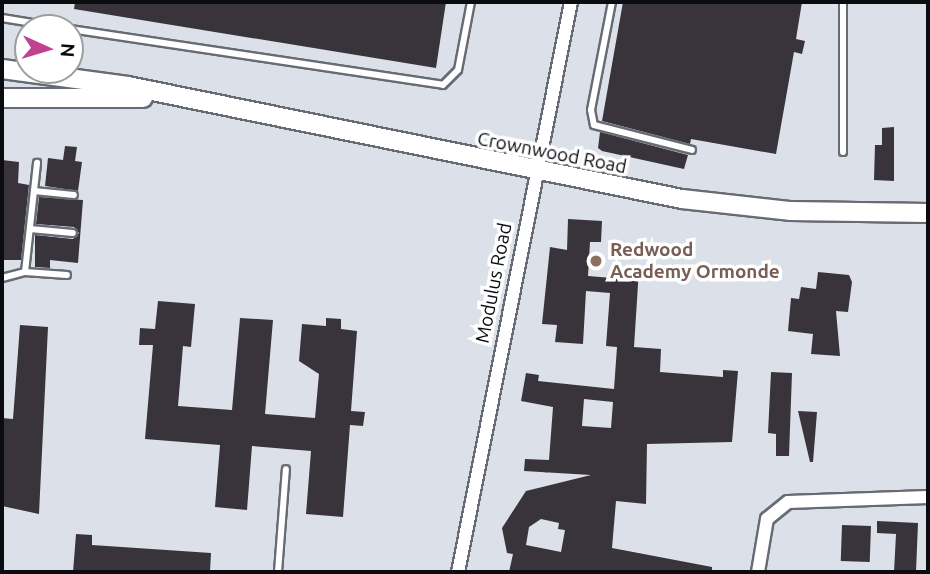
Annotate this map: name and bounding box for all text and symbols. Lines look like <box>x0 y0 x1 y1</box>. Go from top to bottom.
north arrow <box>14 14 84 84</box>
text: N <box>56 42 79 58</box>
street label: Crownwood Road <box>475 127 629 179</box>
street label: Modulus Road <box>471 221 517 345</box>
place label: Redwood Academy Ormonde <box>610 239 780 283</box>
marker: Redwood Academy Ormonde <box>588 253 604 269</box>

